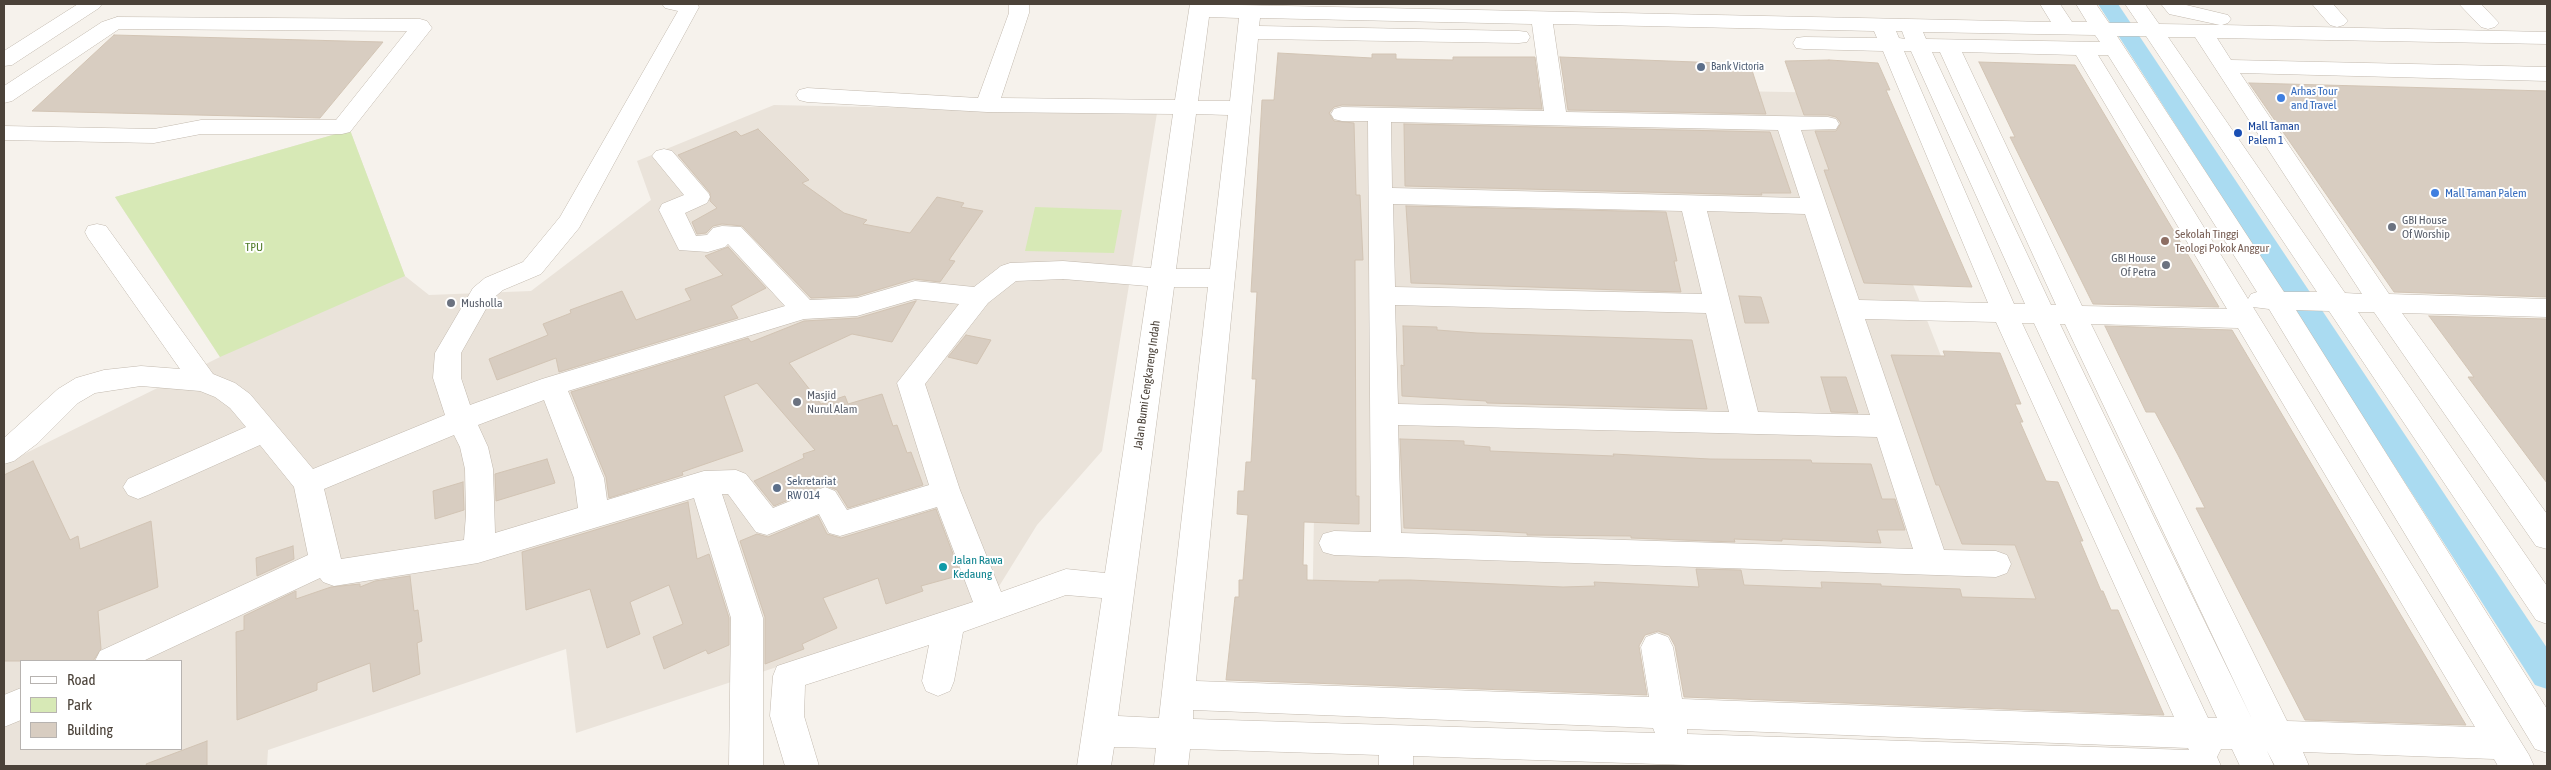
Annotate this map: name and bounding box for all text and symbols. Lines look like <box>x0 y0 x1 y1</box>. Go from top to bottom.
place label: Bank Victoria <box>1711 60 1764 74</box>
marker: Bank Victoria <box>1695 61 1707 73</box>
place label: Arhas Tour and Travel <box>2291 84 2337 112</box>
marker: Arhas Tour and Travel <box>2275 92 2287 104</box>
place label: Mall Taman Palem 1 <box>2248 119 2300 147</box>
marker: Mall Taman Palem 1 <box>2232 127 2244 139</box>
place label: Mall Taman Palem <box>2445 186 2527 200</box>
marker: Mall Taman Palem <box>2429 187 2441 199</box>
place label: GBI House Of Worship <box>2402 213 2450 241</box>
marker: GBI House Of Worship <box>2386 221 2398 233</box>
place label: Sekolah Tinggi Teologi Pokok Anggur <box>2175 227 2269 255</box>
marker: Sekolah Tinggi Teologi Pokok Anggur <box>2159 235 2171 247</box>
park label: TPU <box>245 240 263 254</box>
place label: GBI House Of Petra <box>2111 251 2156 279</box>
marker: GBI House Of Petra <box>2160 259 2172 271</box>
place label: Musholla <box>461 296 502 310</box>
marker: Musholla <box>445 297 457 309</box>
street label: Jalan Bumi Cengkareng Indah <box>1131 319 1163 451</box>
place label: Masjid Nurul Alam <box>807 388 857 416</box>
marker: Masjid Nurul Alam <box>791 396 803 408</box>
place label: Sekretariat RW 014 <box>787 474 836 502</box>
marker: Sekretariat RW 014 <box>771 482 783 494</box>
place label: Jalan Rawa Kedaung <box>953 553 1003 581</box>
marker: Jalan Rawa Kedaung <box>937 561 949 573</box>
legend <box>20 660 182 750</box>
text: Road <box>67 671 96 688</box>
text: Park <box>67 696 92 713</box>
text: Building <box>67 721 113 738</box>

